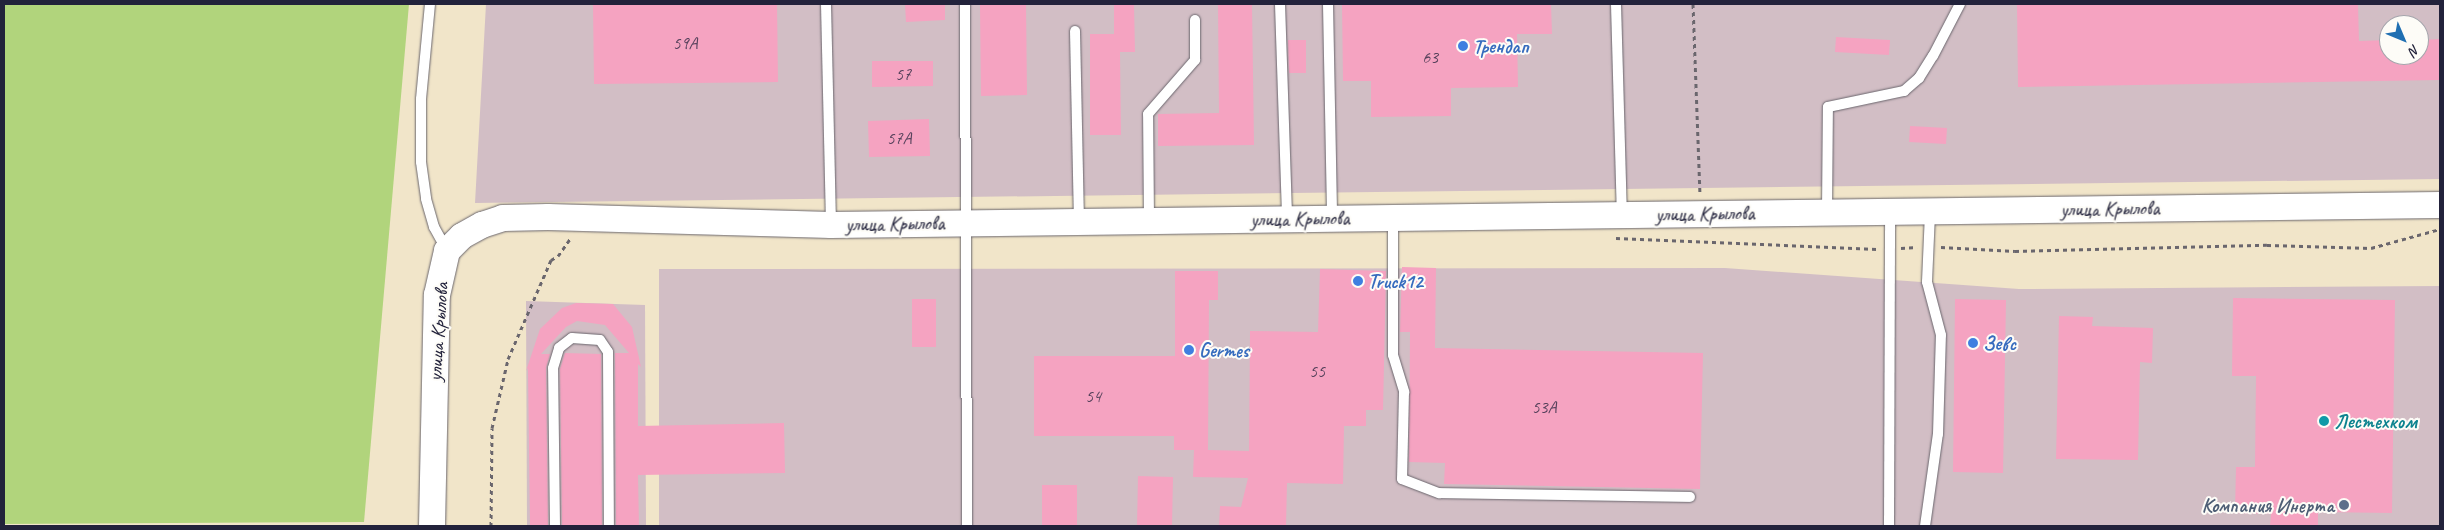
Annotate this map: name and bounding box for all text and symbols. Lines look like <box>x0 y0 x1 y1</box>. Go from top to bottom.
north arrow <box>2379 15 2429 65</box>
house number: 59А <box>672 32 698 54</box>
place label: Трендап <box>1473 34 1528 58</box>
marker: Трендап <box>1457 40 1469 52</box>
text: N <box>2405 41 2423 59</box>
house number: 63 <box>1422 46 1438 68</box>
house number: 57 <box>895 63 911 85</box>
house number: 57А <box>886 127 912 149</box>
street label: улица Крылова <box>2061 196 2159 222</box>
street label: улица Крылова <box>1656 201 1754 227</box>
street label: улица Крылова <box>1251 206 1349 232</box>
street label: улица Крылова <box>846 211 944 237</box>
place label: Truck12 <box>1368 269 1423 293</box>
marker: Truck12 <box>1352 275 1364 287</box>
street label: улица Крылова <box>423 282 453 382</box>
place label: Зевс <box>1983 331 2016 355</box>
marker: Зевс <box>1967 337 1979 349</box>
place label: Germes <box>1199 338 1249 362</box>
marker: Germes <box>1183 344 1195 356</box>
house number: 55 <box>1309 360 1325 382</box>
house number: 54 <box>1085 385 1101 407</box>
house number: 53А <box>1531 396 1557 418</box>
place label: Лестехком <box>2334 409 2417 433</box>
marker: Лестехком <box>2318 415 2330 427</box>
place label: Компания Инерта <box>2202 493 2334 517</box>
marker: Компания Инерта <box>2338 499 2350 511</box>

